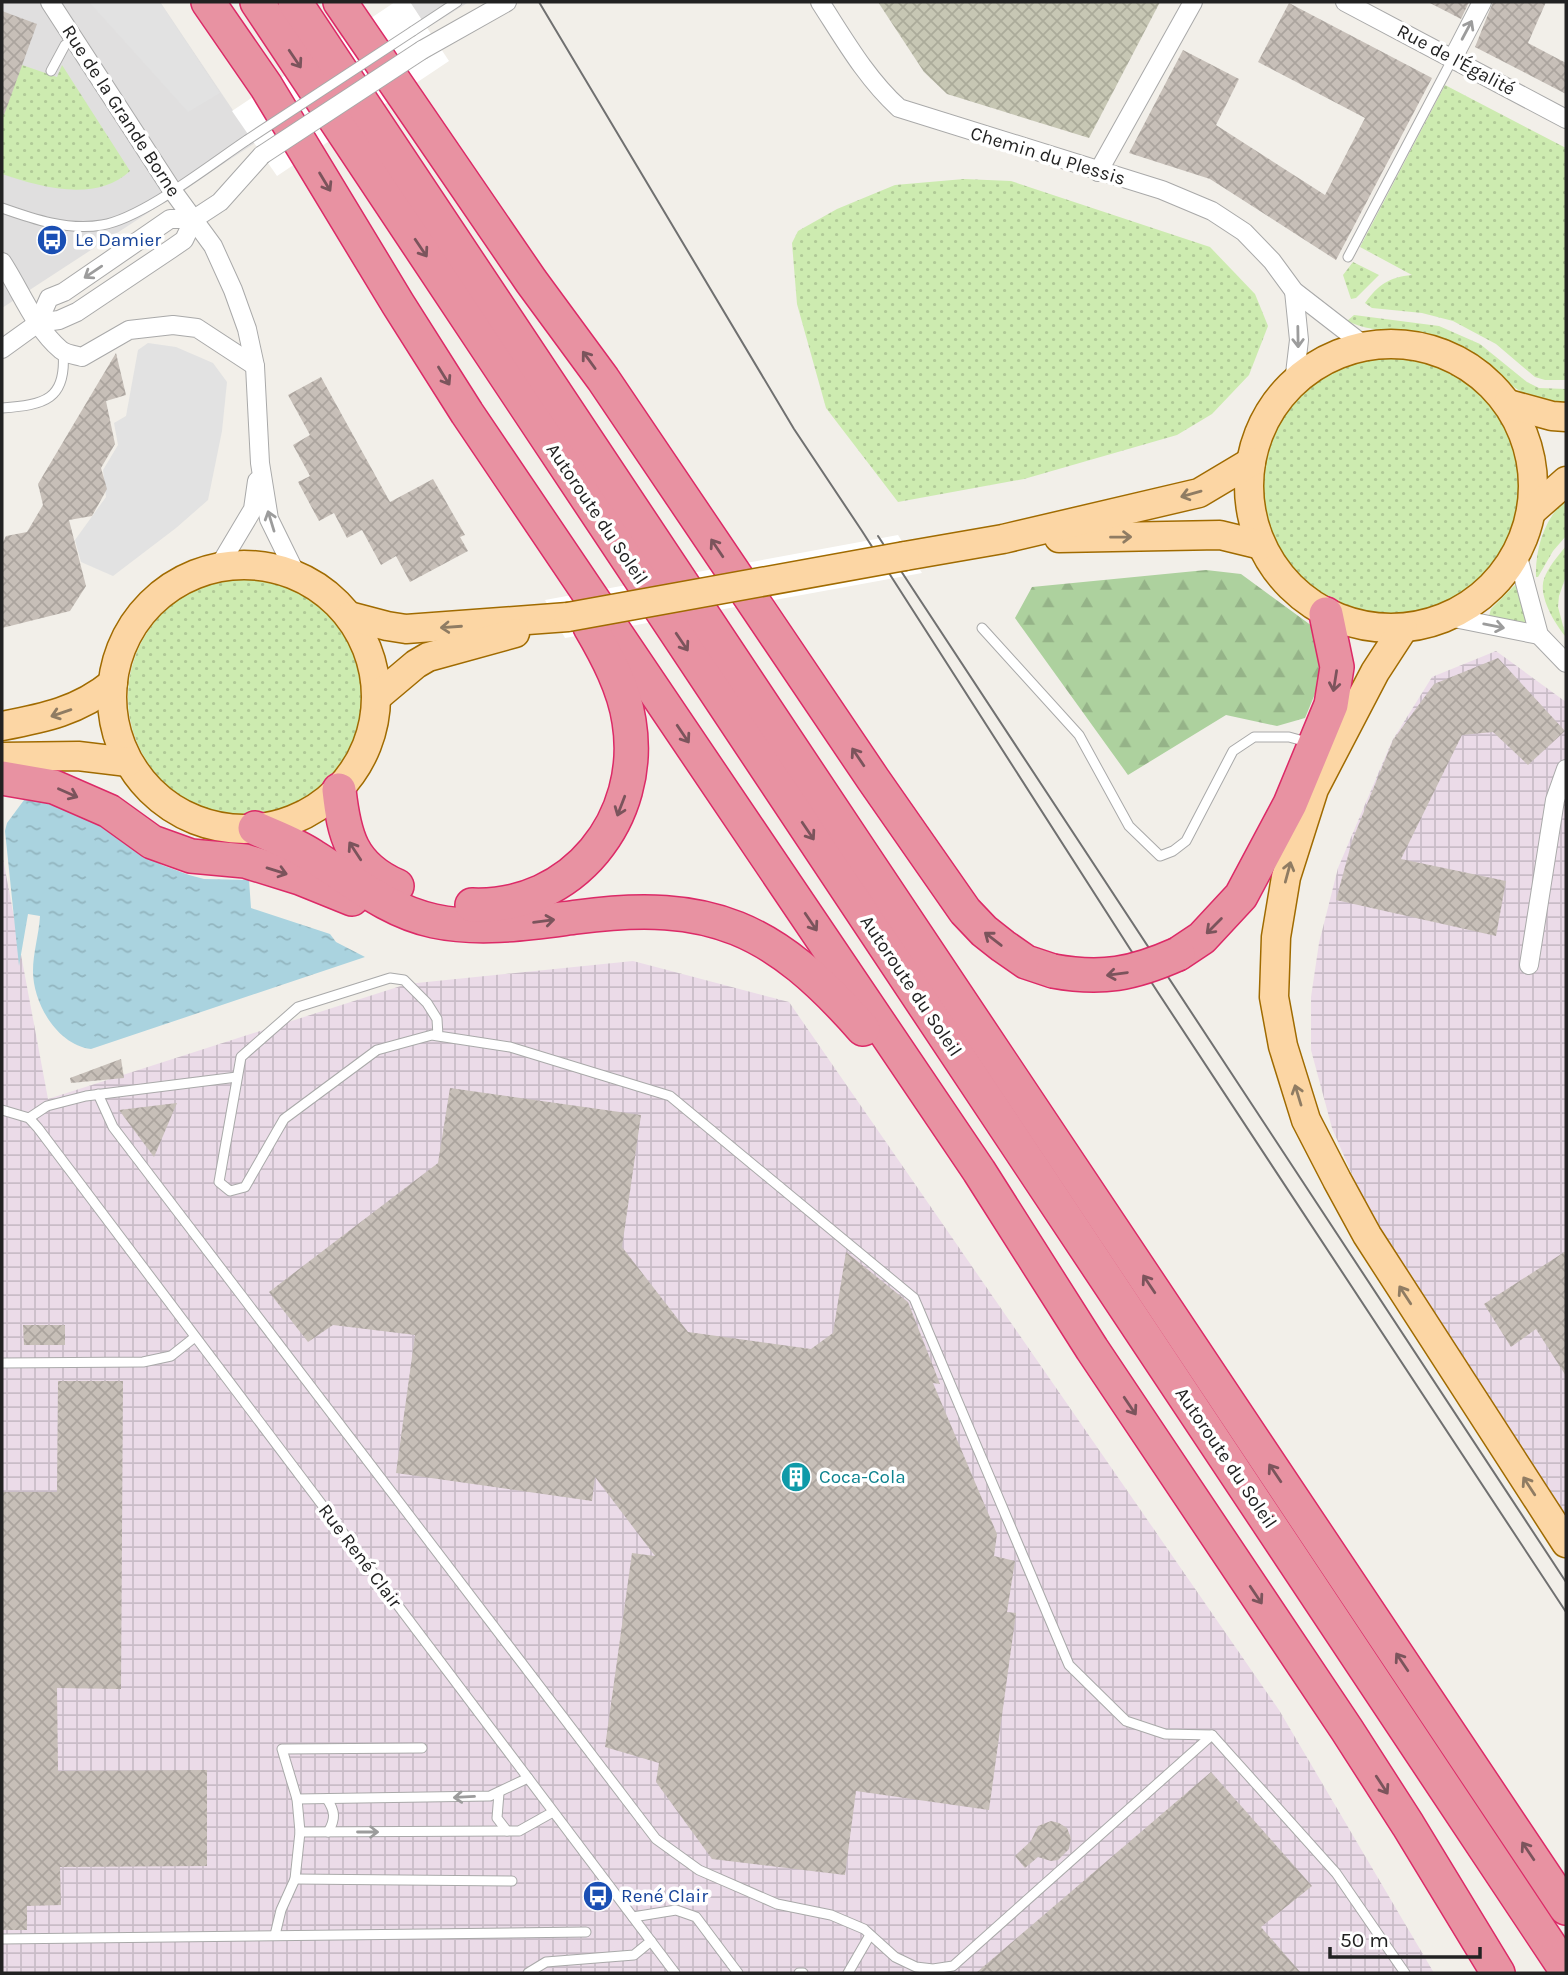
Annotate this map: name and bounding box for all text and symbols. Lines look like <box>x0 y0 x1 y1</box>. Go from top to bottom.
street label: Rue de l'Égalité <box>1393 19 1519 100</box>
one-way arrow <box>1461 20 1475 41</box>
street label: Rue de la Grande Borne <box>57 21 185 201</box>
one-way arrow <box>288 48 302 68</box>
street label: Chemin du Plessis <box>968 122 1128 190</box>
one-way arrow <box>318 172 332 192</box>
bus stop icon: Le Damier <box>35 223 69 257</box>
place label: Le Damier <box>75 229 161 251</box>
one-way arrow <box>414 238 428 258</box>
one-way arrow <box>84 265 103 279</box>
one-way arrow <box>1291 325 1305 348</box>
one-way arrow <box>581 351 596 370</box>
one-way arrow <box>437 366 452 385</box>
street label: Autoroute du Soleil <box>542 439 652 589</box>
one-way arrow <box>1180 489 1202 502</box>
one-way arrow <box>264 510 277 532</box>
one-way arrow <box>1109 530 1132 544</box>
one-way arrow <box>710 539 724 558</box>
one-way arrow <box>1482 619 1505 633</box>
one-way arrow <box>440 620 463 633</box>
one-way arrow <box>675 632 690 651</box>
one-way arrow <box>1328 669 1341 691</box>
one-way arrow <box>50 708 72 720</box>
one-way arrow <box>676 723 690 743</box>
one-way arrow <box>851 748 865 767</box>
one-way arrow <box>57 787 78 800</box>
one-way arrow <box>614 794 626 816</box>
one-way arrow <box>801 821 816 840</box>
one-way arrow <box>348 842 362 862</box>
one-way arrow <box>1282 861 1295 884</box>
one-way arrow <box>266 865 288 878</box>
street label: Autoroute du Soleil <box>856 911 966 1061</box>
one-way arrow <box>803 912 818 931</box>
one-way arrow <box>532 914 555 927</box>
one-way arrow <box>1206 917 1223 934</box>
one-way arrow <box>985 931 1003 946</box>
one-way arrow <box>1106 967 1129 980</box>
one-way arrow <box>1291 1084 1304 1106</box>
one-way arrow <box>1142 1275 1156 1294</box>
one-way arrow <box>1398 1285 1412 1305</box>
street label: Autoroute du Soleil <box>1171 1383 1281 1533</box>
one-way arrow <box>1123 1396 1137 1415</box>
building icon: Coca-Cola <box>779 1460 813 1494</box>
one-way arrow <box>1268 1464 1283 1483</box>
place label: Coca-Cola <box>819 1466 906 1488</box>
one-way arrow <box>1521 1477 1536 1496</box>
street label: Rue René Clair <box>314 1500 406 1612</box>
one-way arrow <box>1249 1585 1263 1604</box>
one-way arrow <box>1395 1653 1409 1672</box>
one-way arrow <box>1376 1774 1390 1794</box>
one-way arrow <box>453 1791 476 1804</box>
one-way arrow <box>356 1825 379 1838</box>
one-way arrow <box>1521 1842 1535 1862</box>
bus stop icon: René Clair <box>581 1879 615 1913</box>
place label: René Clair <box>621 1885 708 1907</box>
scale bar <box>1330 1916 1480 1960</box>
text: 50 m <box>1340 1928 1389 1952</box>

